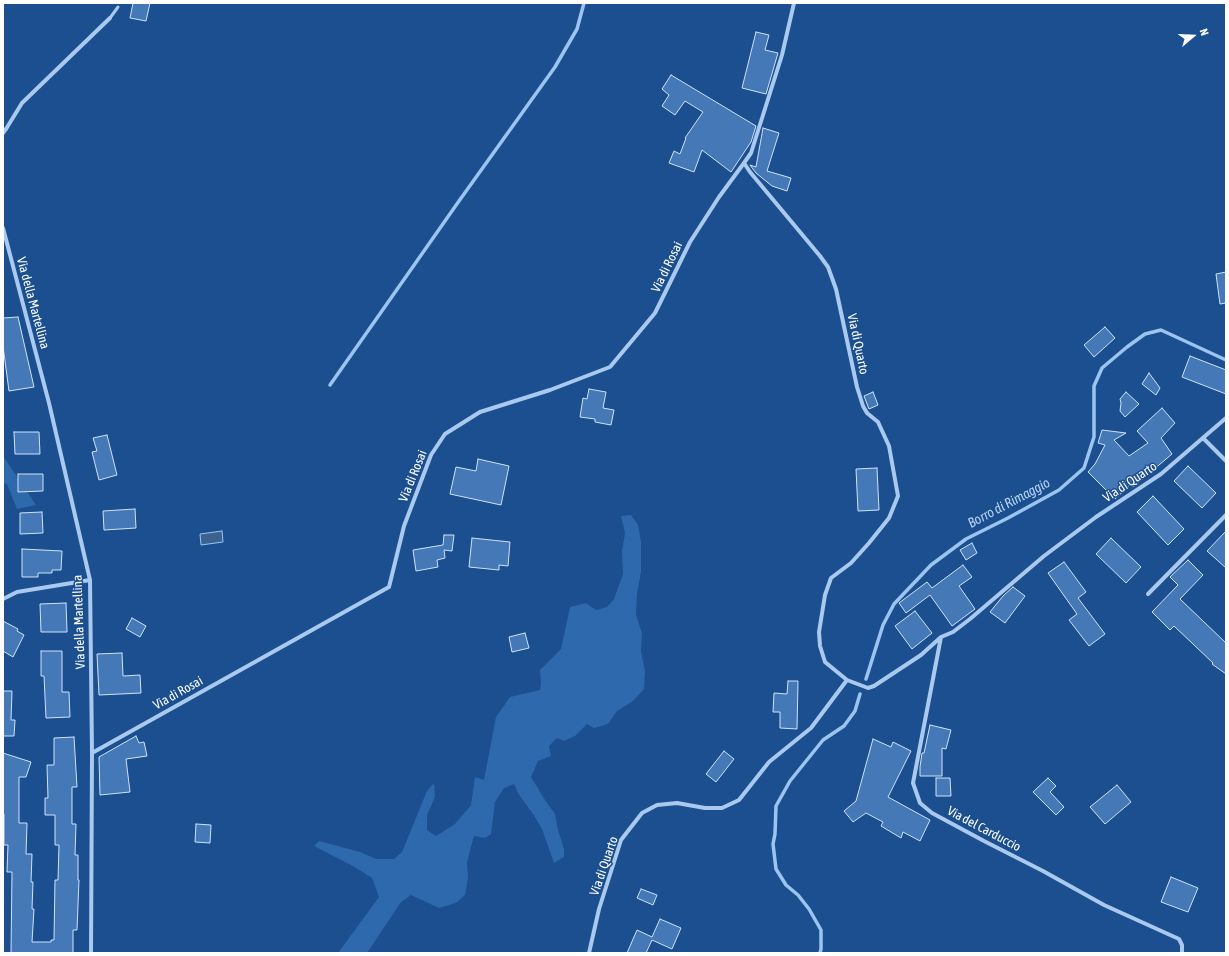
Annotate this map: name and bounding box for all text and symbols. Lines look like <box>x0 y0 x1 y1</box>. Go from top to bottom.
north arrow <box>1173 16 1213 56</box>
text: N <box>1198 27 1211 37</box>
street label: Via di Rosai <box>648 239 686 295</box>
street label: Via della Martellina <box>13 255 53 351</box>
street label: Via di Quarto <box>844 312 872 376</box>
street label: Via di Rosai <box>396 448 430 504</box>
street label: Via di Quarto <box>1100 458 1160 506</box>
water label: Borro di Rimaggio <box>965 474 1053 532</box>
street label: Via della Martellina <box>70 575 88 669</box>
street label: Via di Rosai <box>150 673 206 713</box>
street label: Via del Carduccio <box>944 803 1024 855</box>
street label: Via di Quarto <box>587 834 621 898</box>

